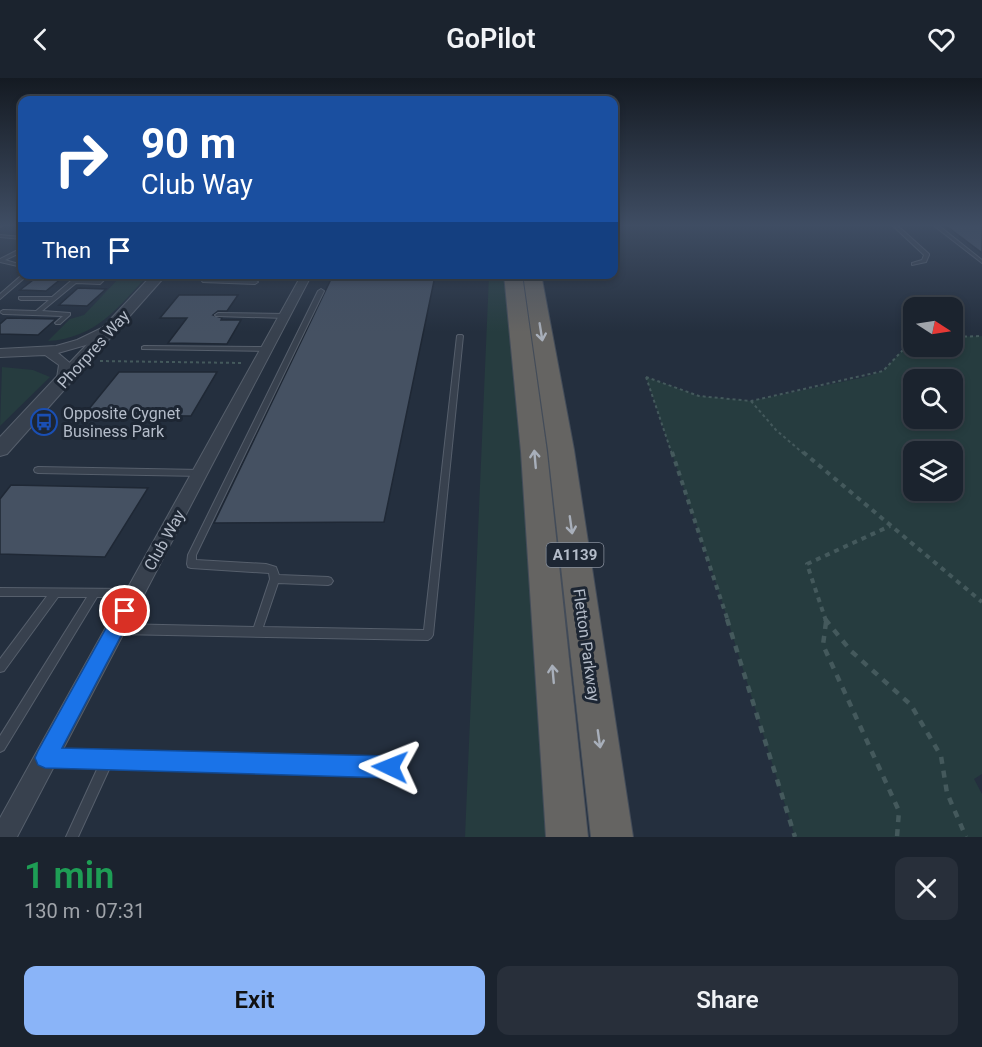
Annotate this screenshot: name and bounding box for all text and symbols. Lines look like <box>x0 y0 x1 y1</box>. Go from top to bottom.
icon: back <box>24 23 57 56</box>
text: GoPilot <box>446 23 536 55</box>
icon: heart <box>925 23 958 56</box>
text: 90 m <box>141 119 236 168</box>
icon: right <box>42 120 120 198</box>
text: Club Way <box>141 169 253 201</box>
icon: arrive <box>103 234 136 267</box>
text: Then <box>42 238 91 263</box>
north arrow <box>903 297 963 357</box>
map controls <box>903 297 963 501</box>
street label: Phorpres Way <box>53 306 134 392</box>
one-way arrow <box>536 322 547 342</box>
button: search <box>903 369 963 429</box>
place label: Opposite Cygnet Business Park <box>63 404 180 441</box>
bus stop icon: Opposite Cygnet Business Park <box>29 407 59 437</box>
button: layers <box>903 441 963 501</box>
one-way arrow <box>529 449 540 469</box>
street label: Club Way <box>140 506 189 574</box>
one-way arrow <box>565 515 576 534</box>
road number: A1139 <box>546 543 604 567</box>
pin <box>99 585 150 636</box>
street label: Fletton Parkway <box>569 587 604 703</box>
icon: arrive <box>108 594 141 627</box>
one-way arrow <box>547 665 558 685</box>
one-way arrow <box>594 729 605 749</box>
position arrow <box>358 735 422 799</box>
text: 1 min <box>24 855 114 897</box>
button: close <box>895 857 958 920</box>
text: 130 m · 07:31 <box>24 899 145 923</box>
button: Exit <box>24 966 485 1035</box>
button: Share <box>497 966 958 1035</box>

